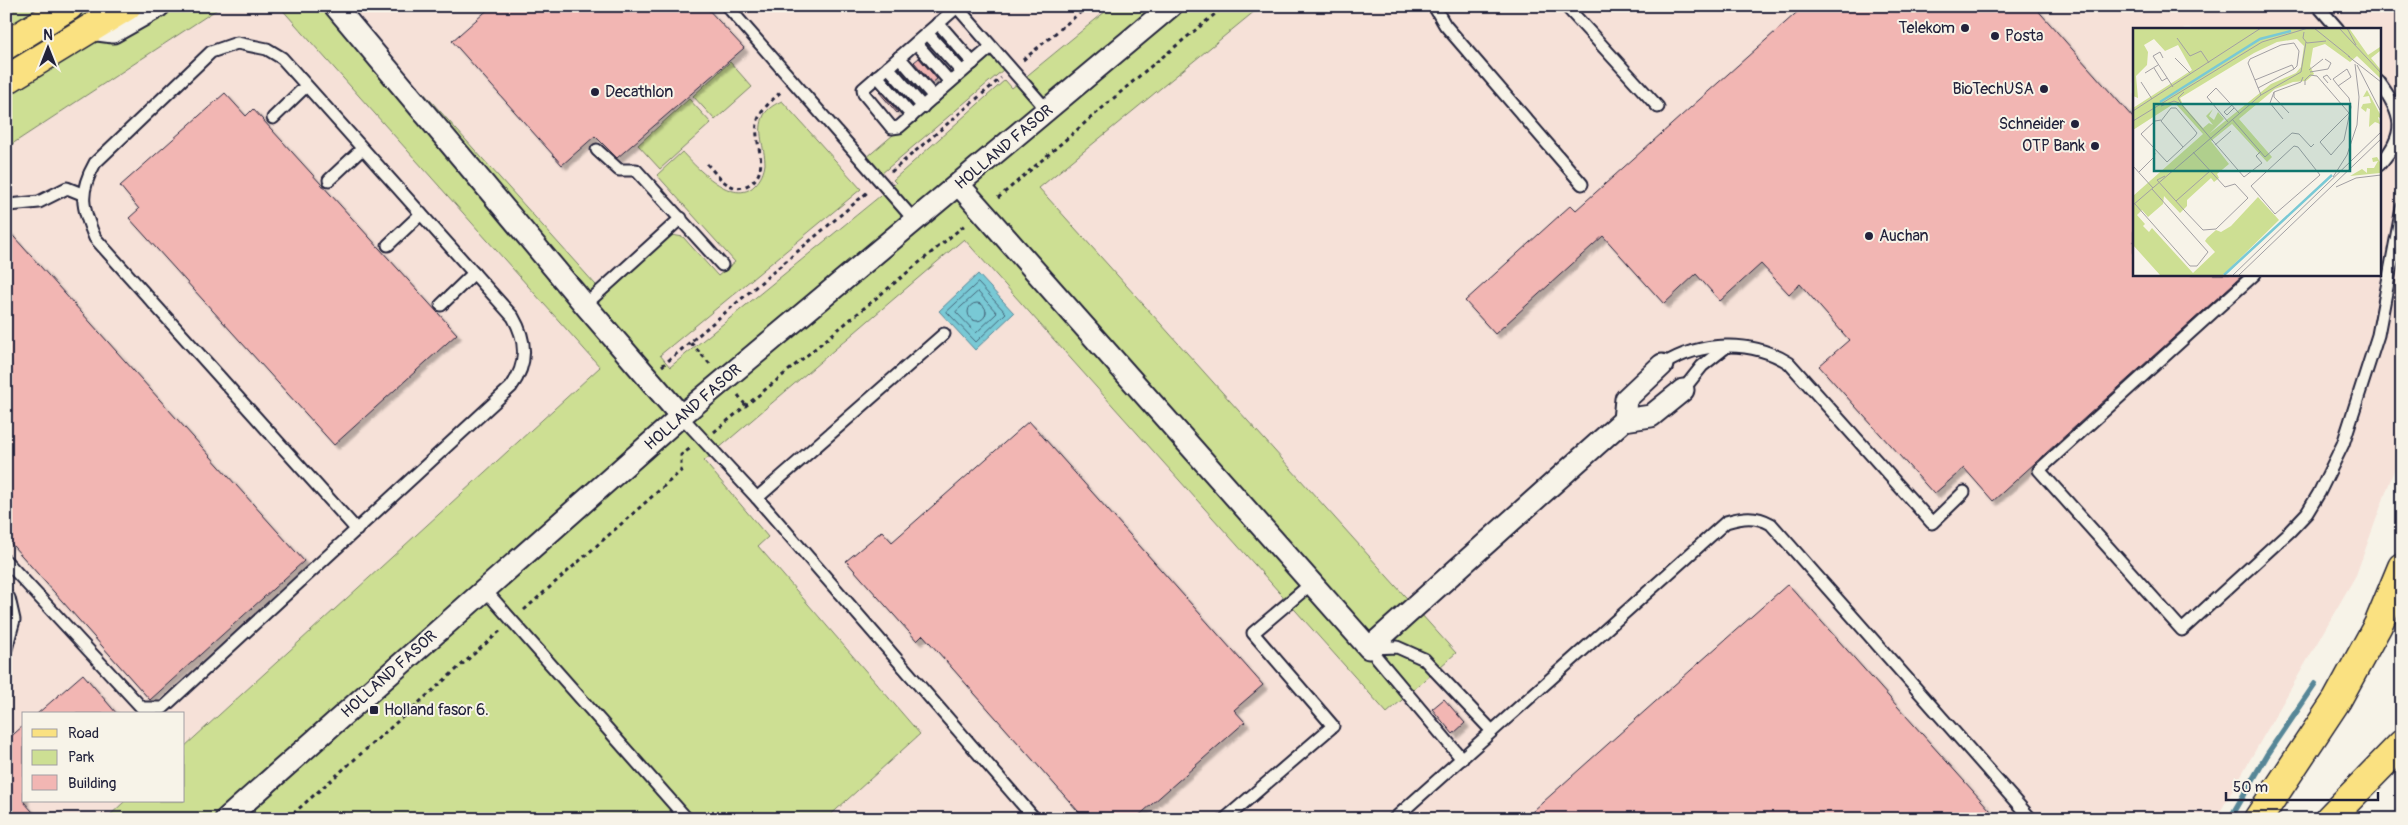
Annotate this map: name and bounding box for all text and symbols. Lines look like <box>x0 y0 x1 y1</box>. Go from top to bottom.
place label: Telekom <box>1899 18 1955 38</box>
north arrow <box>22 22 72 72</box>
marker: Telekom <box>1959 22 1971 34</box>
place label: Posta <box>2005 26 2043 46</box>
text: N <box>43 27 53 44</box>
inset map <box>2133 28 2380 275</box>
marker: Posta <box>1989 30 2001 42</box>
place label: BioTechUSA <box>1952 79 2034 99</box>
place label: Decathlon <box>605 82 673 102</box>
marker: BioTechUSA <box>2038 83 2050 95</box>
marker: Decathlon <box>589 86 601 98</box>
street label: HOLLAND FASOR <box>951 100 1057 194</box>
place label: Schneider <box>1999 114 2065 134</box>
marker: Schneider <box>2069 118 2081 130</box>
place label: OTP Bank <box>2022 136 2085 156</box>
marker: OTP Bank <box>2089 140 2101 152</box>
place label: Auchan <box>1879 226 1928 246</box>
marker: Auchan <box>1863 230 1875 242</box>
street label: HOLLAND FASOR <box>640 359 746 455</box>
street label: HOLLAND FASOR <box>337 626 441 722</box>
place label: Holland fasor 6. <box>384 700 489 720</box>
marker: Holland fasor 6. <box>368 704 380 716</box>
legend <box>22 712 185 802</box>
text: Road <box>68 724 99 743</box>
text: Park <box>68 748 95 767</box>
scale bar <box>2226 770 2378 802</box>
text: Building <box>68 774 116 793</box>
text: 50 m <box>2233 778 2268 797</box>

